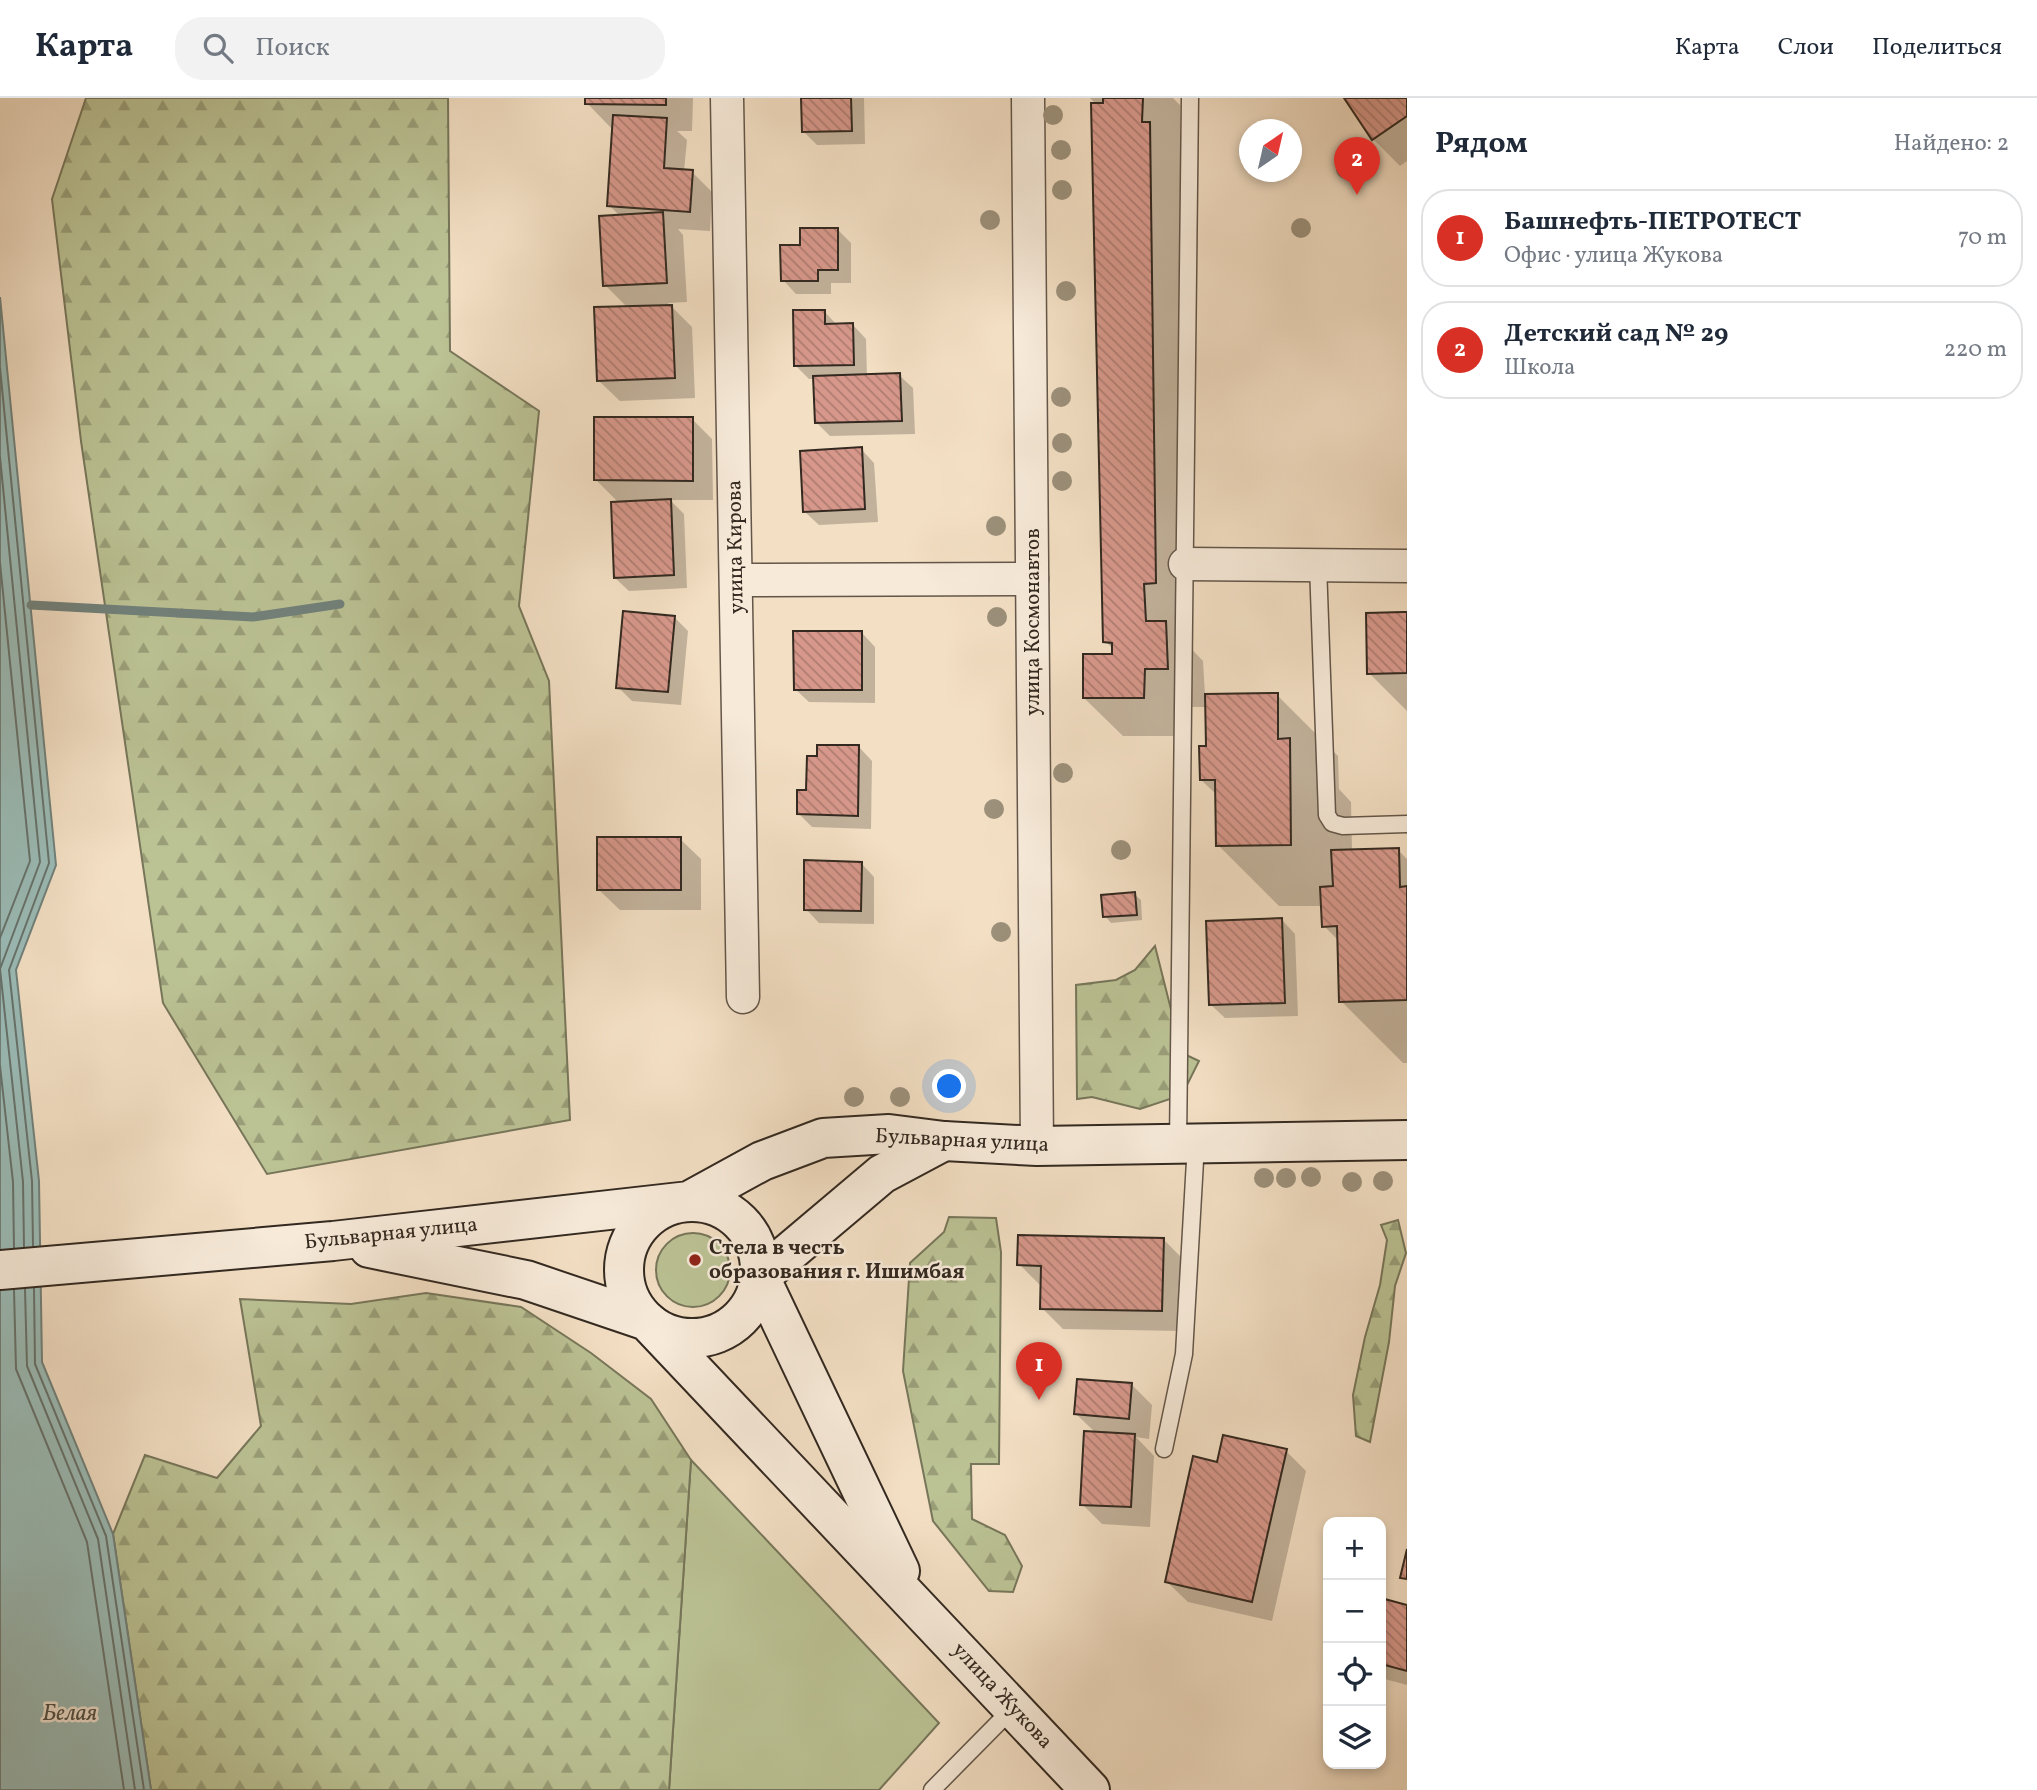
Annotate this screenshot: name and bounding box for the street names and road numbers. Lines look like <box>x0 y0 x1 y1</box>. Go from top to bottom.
street label: улица Кирова <box>720 480 752 614</box>
street label: улица Космонавтов <box>1019 528 1048 716</box>
street label: Бульварная улица <box>874 1122 1050 1160</box>
street label: Бульварная улица <box>303 1210 479 1258</box>
street label: улица Жукова <box>945 1636 1059 1756</box>

